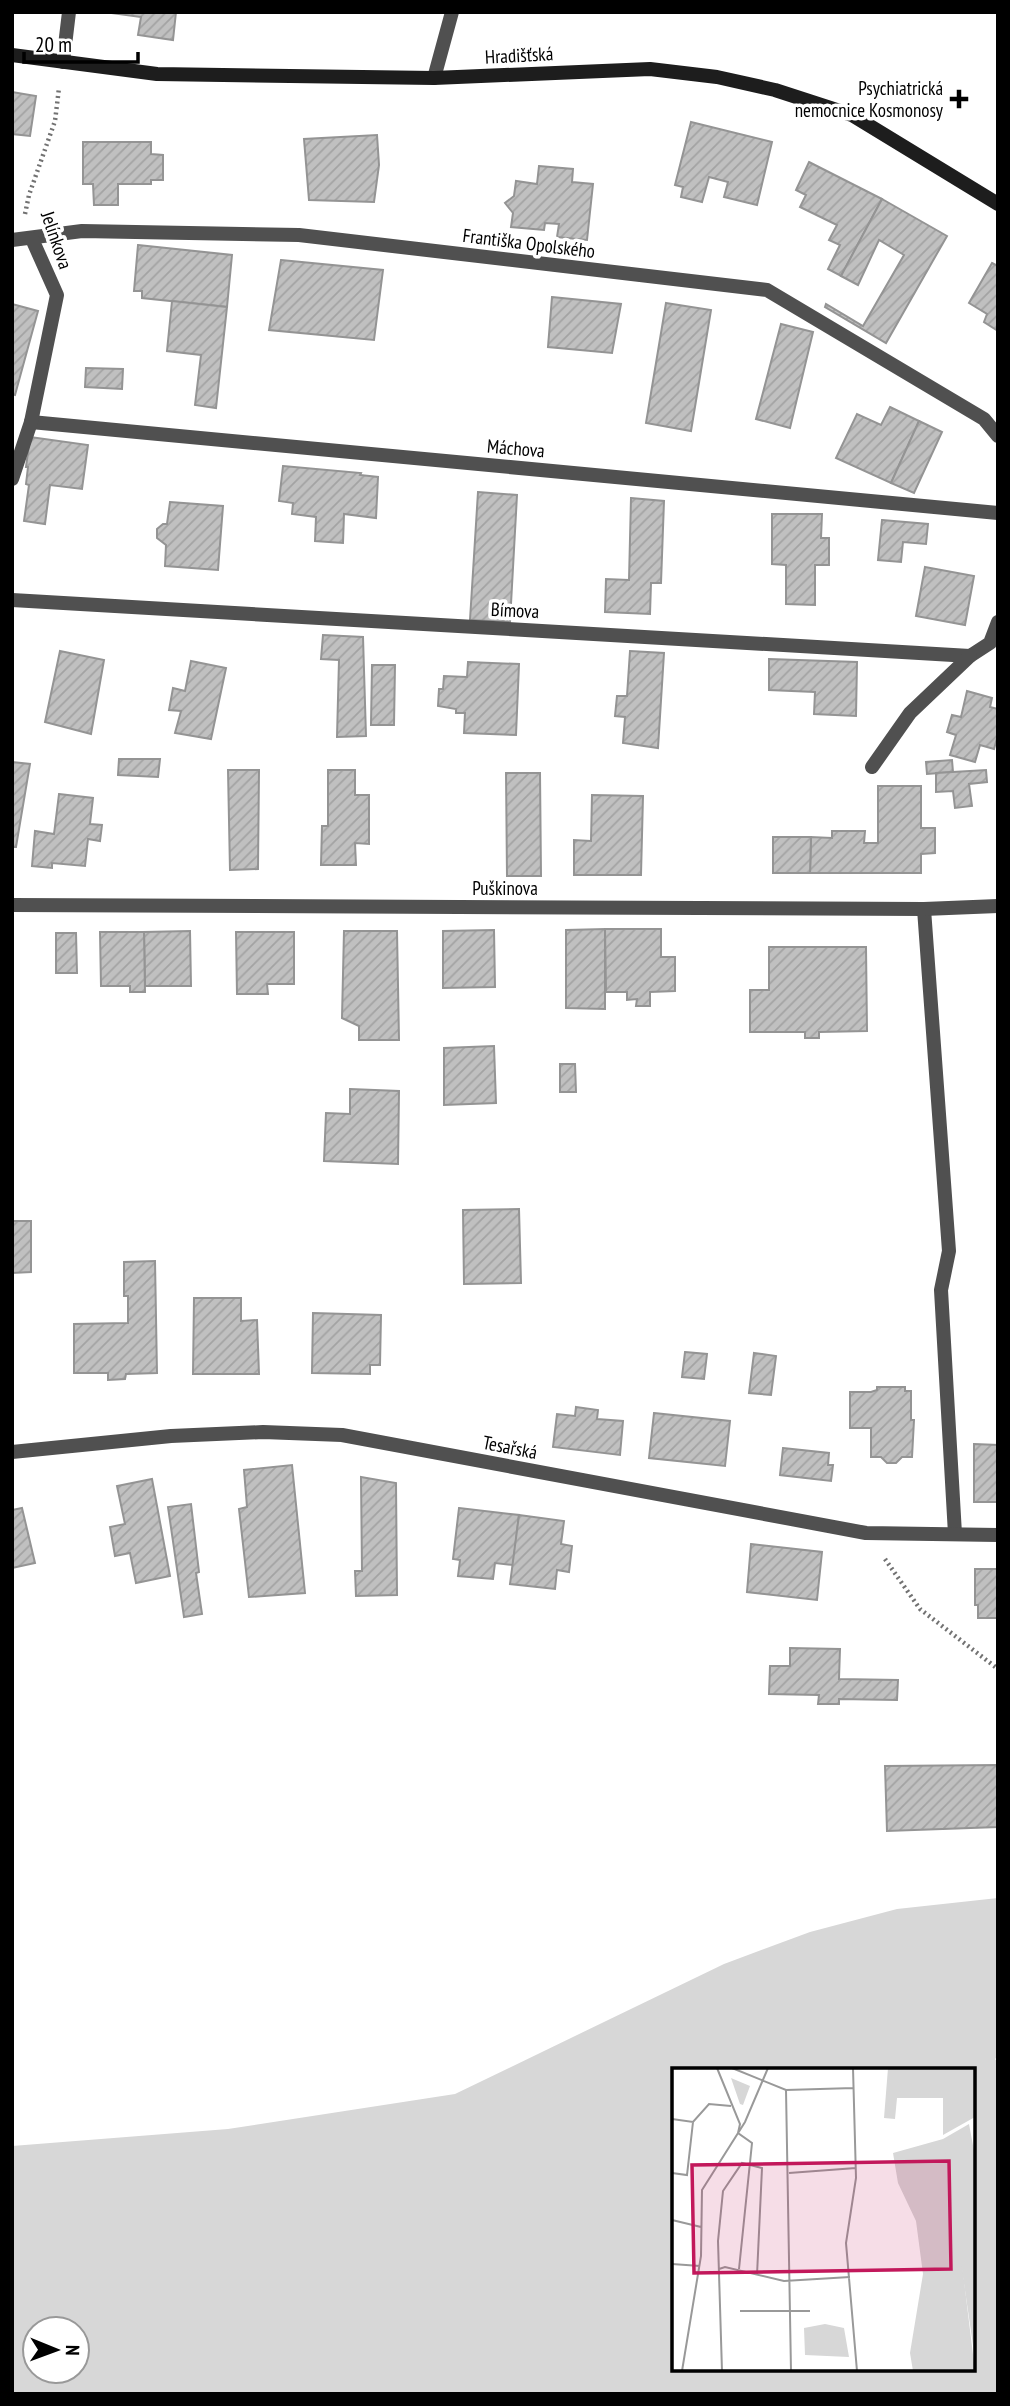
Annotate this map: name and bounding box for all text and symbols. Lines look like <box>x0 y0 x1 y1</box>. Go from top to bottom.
scale bar <box>24 21 138 65</box>
text: 20 m <box>35 31 72 58</box>
street label: Hradišťská <box>484 41 554 69</box>
place label: Psychiatrická nemocnice Kosmonosy <box>795 76 944 122</box>
marker: Psychiatrická nemocnice Kosmonosy <box>949 89 969 109</box>
street label: Jelínkova <box>36 207 78 272</box>
street label: Františka Opolského <box>461 223 597 263</box>
street label: Máchova <box>486 434 546 462</box>
street label: Bímova <box>490 597 540 623</box>
street label: Puškinova <box>472 876 538 900</box>
street label: Tesařská <box>481 1430 539 1464</box>
inset map <box>672 2068 975 2371</box>
north arrow <box>21 2315 91 2385</box>
text: N <box>61 2345 85 2356</box>

